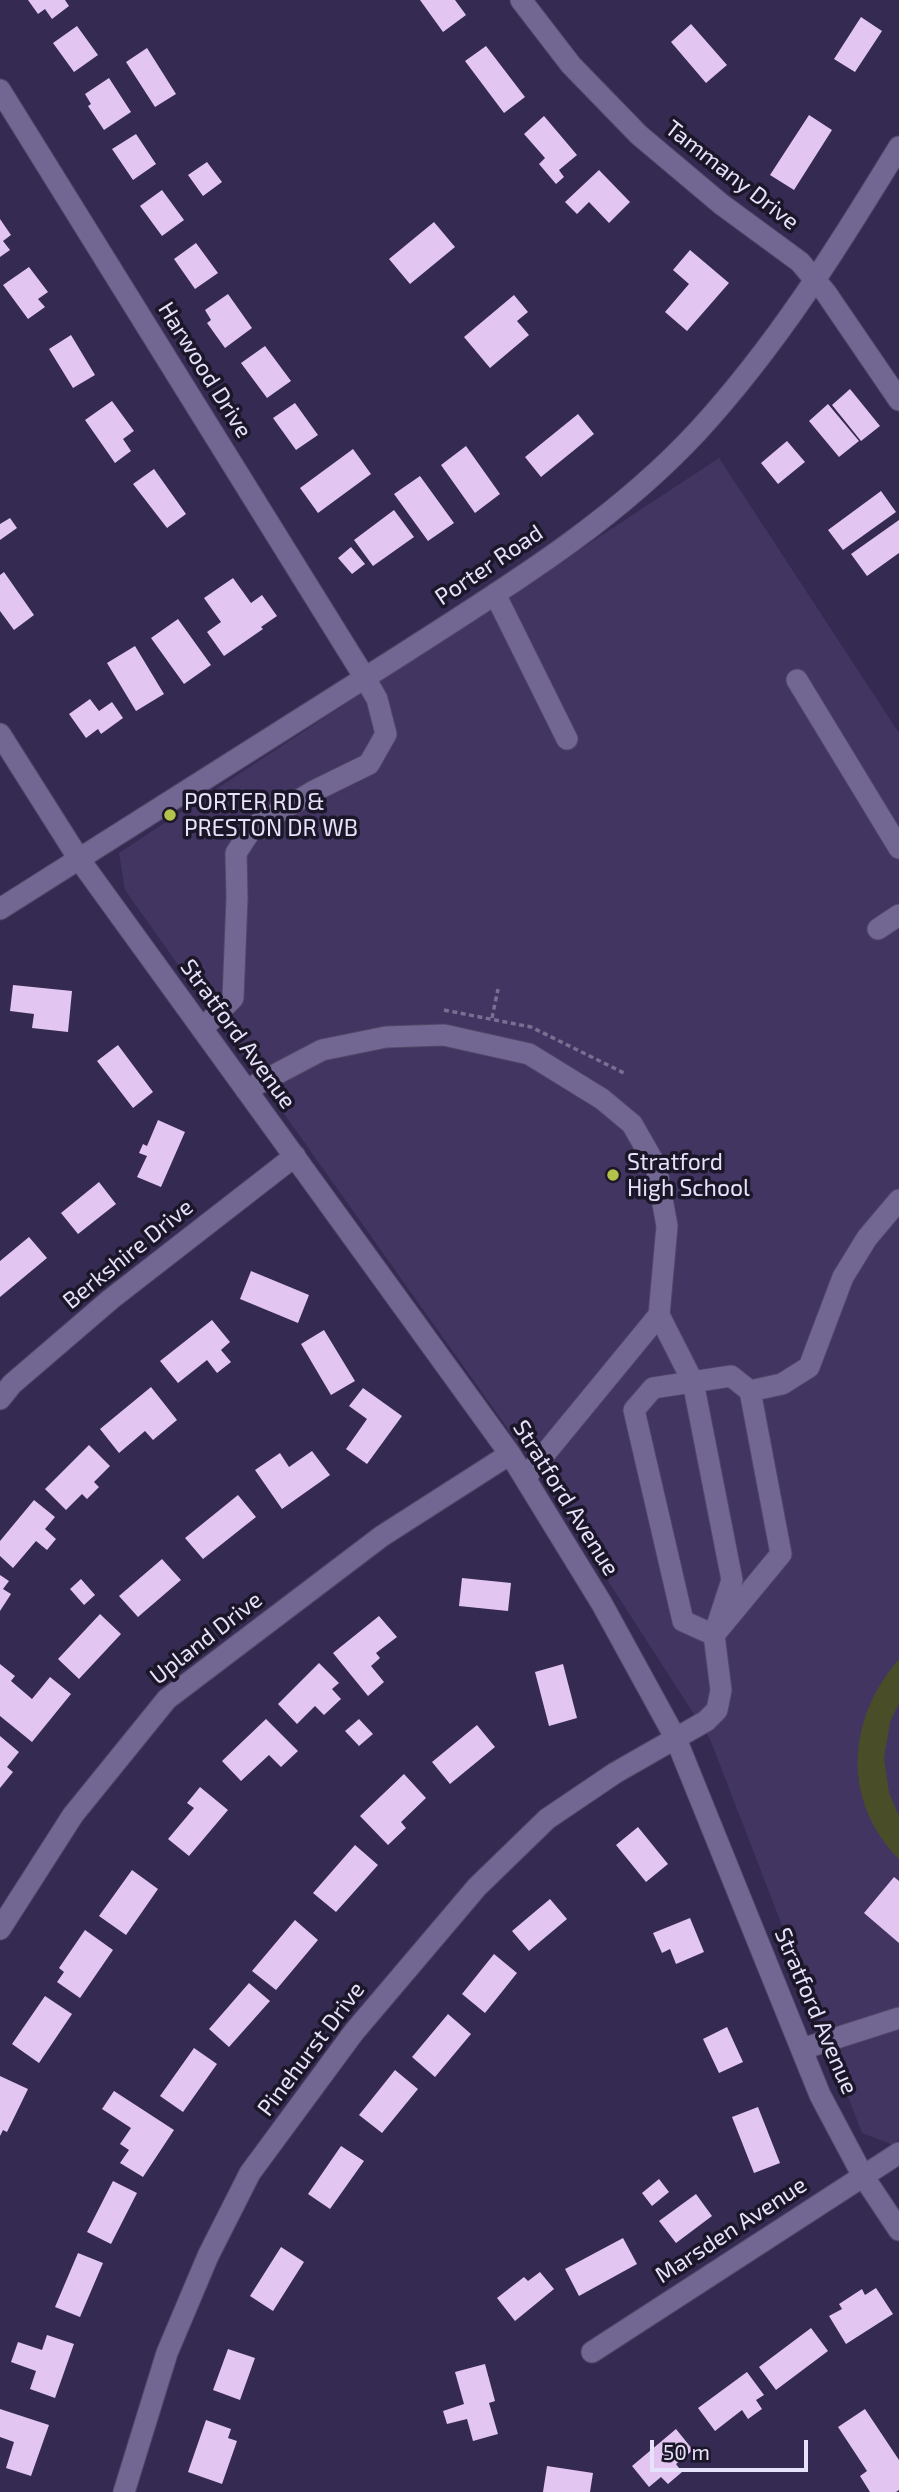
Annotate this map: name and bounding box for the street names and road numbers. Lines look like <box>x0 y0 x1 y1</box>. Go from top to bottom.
street label: Tammany Drive <box>660 114 804 236</box>
street label: Harwood Drive <box>152 297 258 443</box>
street label: Porter Road <box>430 519 548 611</box>
street label: Stratford Avenue <box>174 954 302 1114</box>
street label: Berkshire Drive <box>57 1193 199 1315</box>
street label: Stratford Avenue <box>507 1415 625 1581</box>
street label: Upland Drive <box>145 1586 267 1690</box>
street label: Stratford Avenue <box>768 1924 864 2098</box>
street label: Pinehurst Drive <box>252 1976 370 2122</box>
street label: Marsden Avenue <box>650 2171 812 2289</box>

